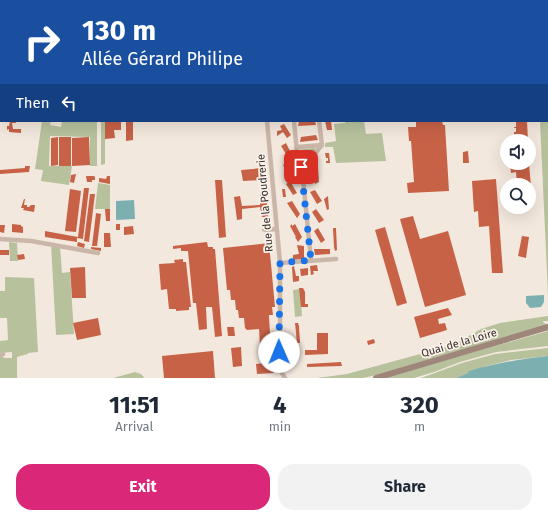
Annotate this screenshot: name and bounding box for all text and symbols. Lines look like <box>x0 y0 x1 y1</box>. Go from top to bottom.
text: 130 m <box>82 14 156 47</box>
icon: right <box>16 16 68 68</box>
text: Allée Gérard Philipe <box>82 48 243 70</box>
icon: left <box>58 92 80 114</box>
text: Then <box>16 94 50 112</box>
map controls <box>500 134 536 214</box>
button: sound <box>500 134 536 170</box>
pin <box>284 150 318 184</box>
street label: Rue de la Poudrerie <box>254 153 276 253</box>
icon: arrive <box>290 156 312 178</box>
button: search <box>500 178 536 214</box>
street label: Quai de la Loire <box>420 326 498 360</box>
position arrow <box>258 331 300 373</box>
text: 11:51 <box>109 391 160 419</box>
text: 4 <box>273 391 287 419</box>
text: 320 <box>400 391 439 419</box>
text: Arrival <box>115 419 153 434</box>
text: min <box>269 419 291 434</box>
text: m <box>414 419 425 434</box>
button: Exit <box>16 464 270 510</box>
button: Share <box>278 464 532 510</box>

